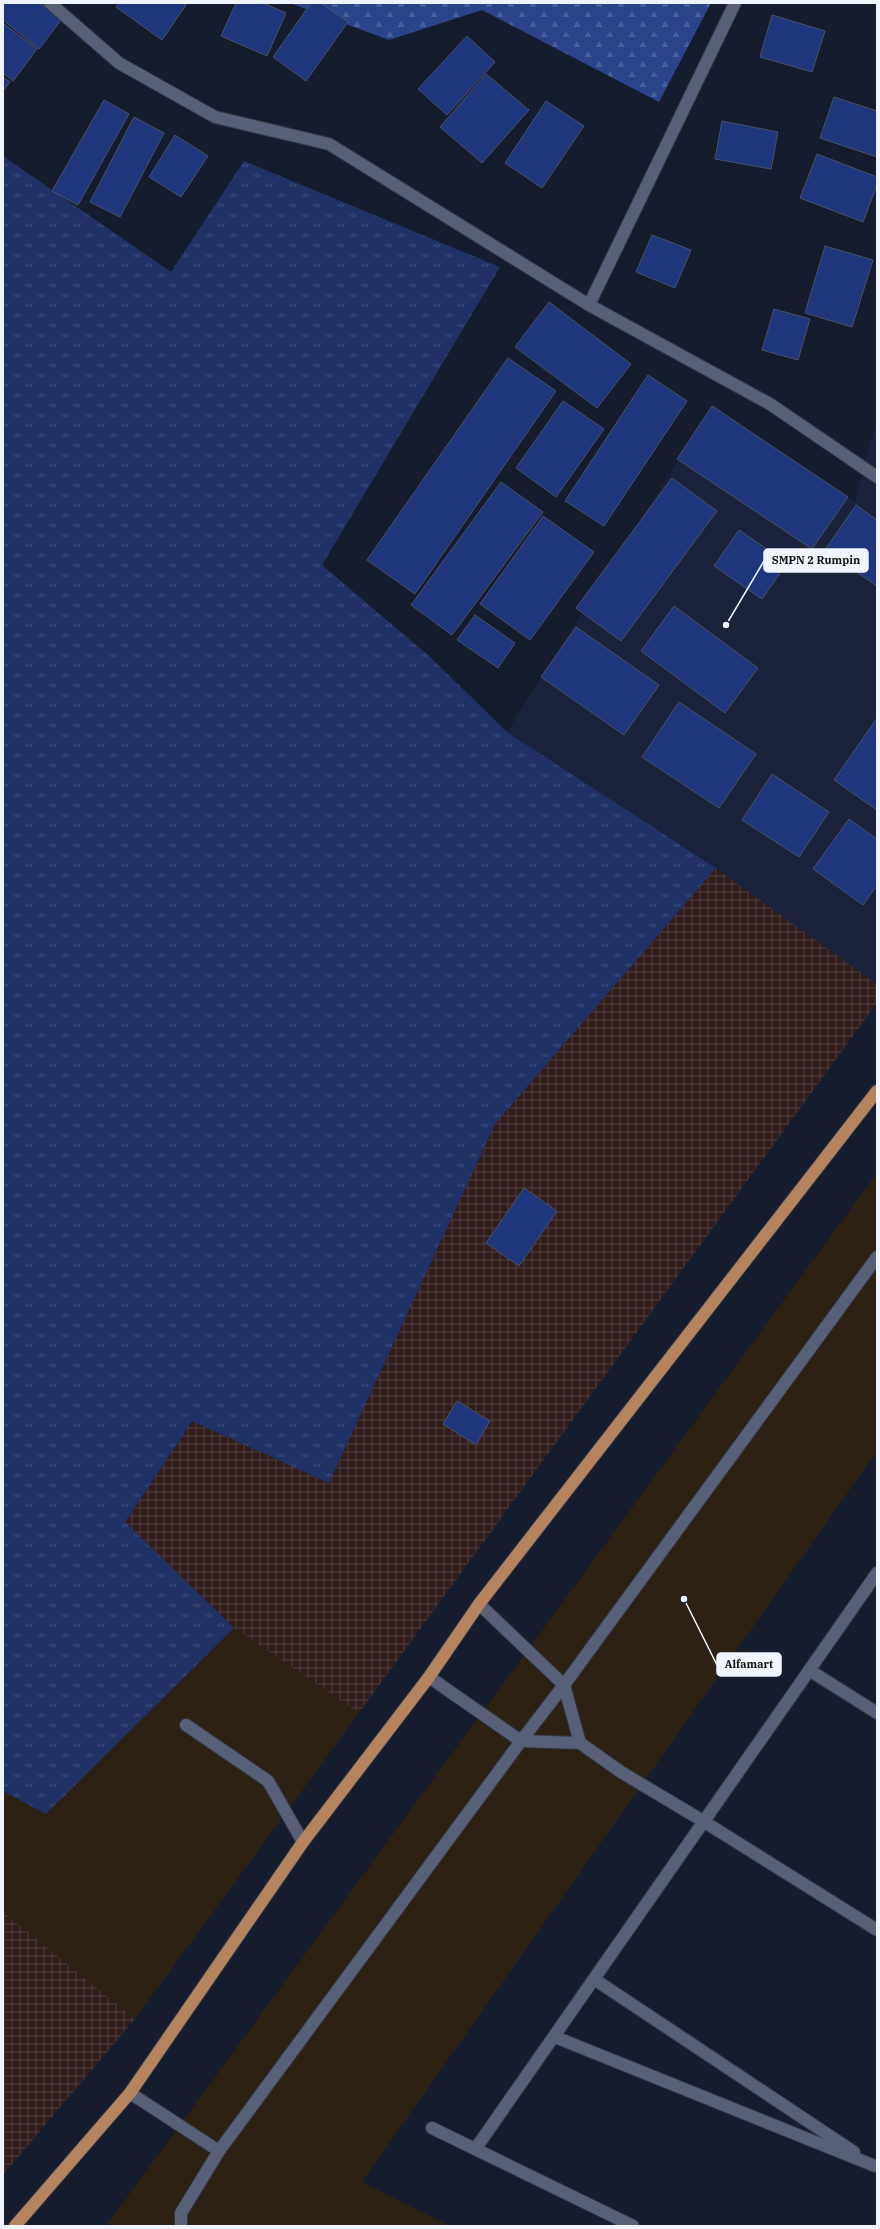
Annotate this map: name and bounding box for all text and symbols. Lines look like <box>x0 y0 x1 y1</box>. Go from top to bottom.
callout: SMPN 2 Rumpin <box>764 549 868 572</box>
text: SMPN 2 Rumpin <box>772 553 860 567</box>
callout: Alfamart <box>717 1653 781 1676</box>
text: Alfamart <box>725 1657 773 1671</box>

